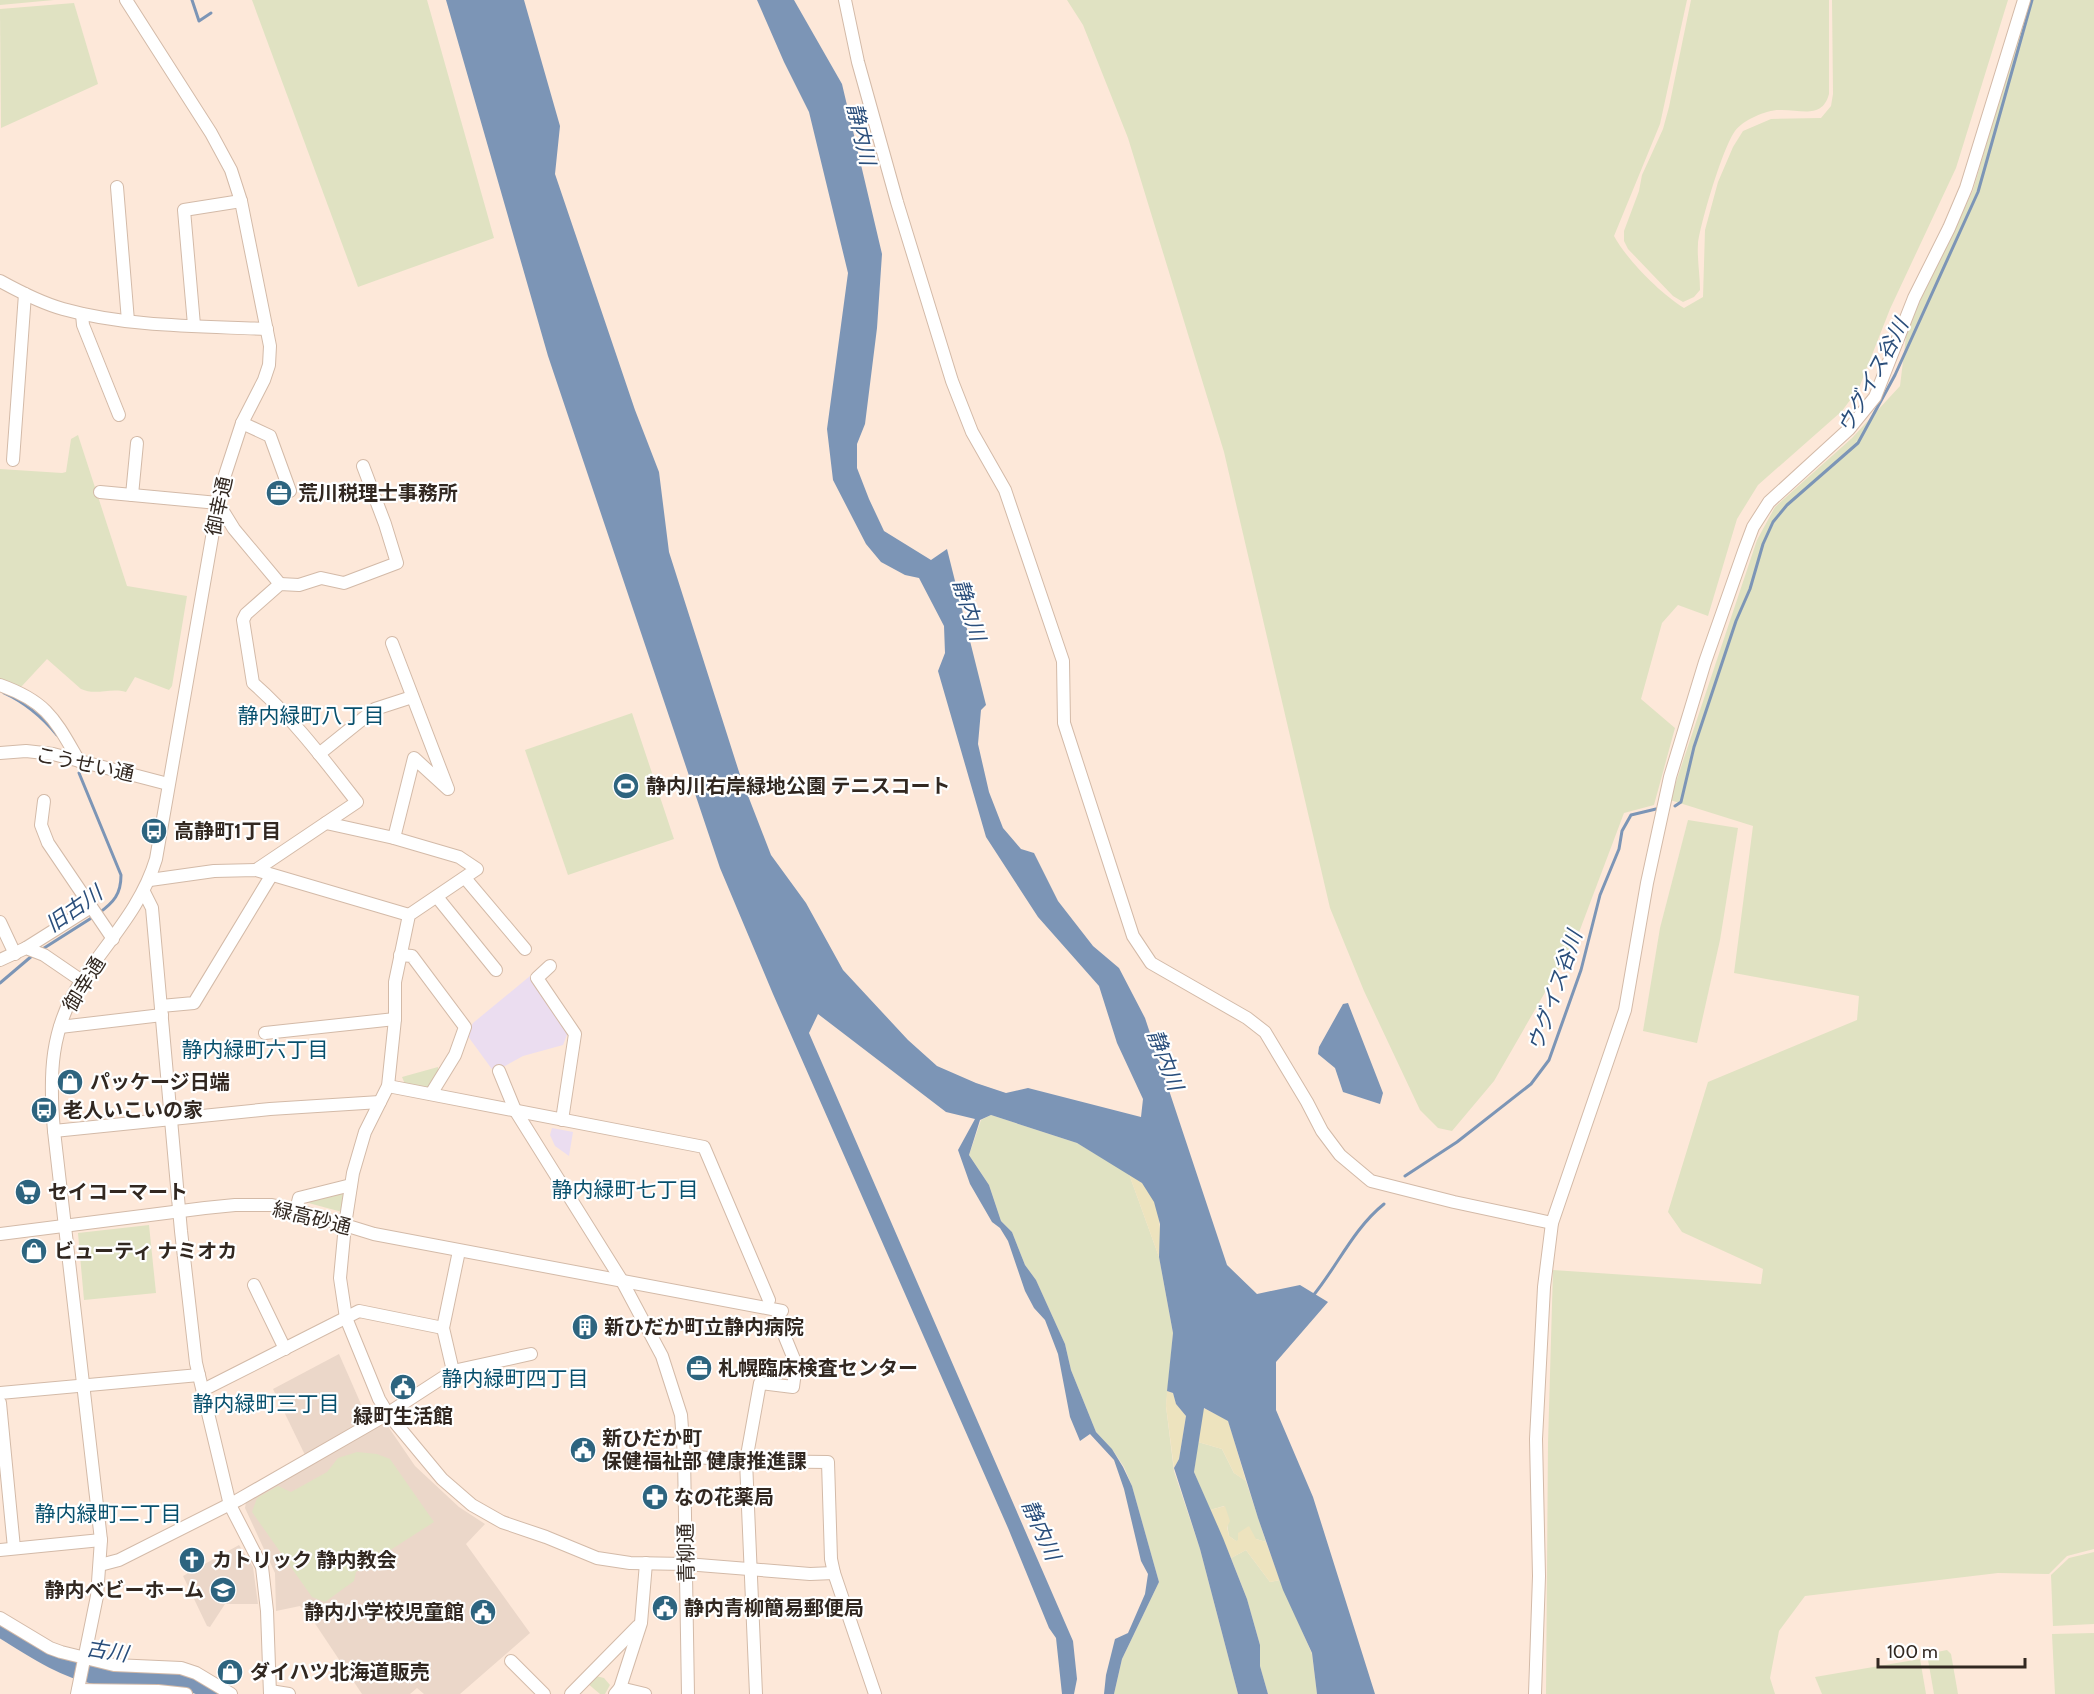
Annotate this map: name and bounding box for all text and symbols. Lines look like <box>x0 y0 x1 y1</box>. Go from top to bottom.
water label: 静内川 <box>842 100 881 169</box>
water label: ウグイス谷川 <box>1832 313 1914 437</box>
street label: 御幸通 <box>201 474 237 538</box>
office icon: 荒川税理士事務所 <box>264 478 294 508</box>
place label: 荒川税理士事務所 <box>298 481 458 505</box>
water label: 静内川 <box>948 576 991 646</box>
district label: 静内緑町八丁目 <box>238 703 385 728</box>
street label: こうせい通 <box>34 742 136 786</box>
sports icon: 静内川右岸緑地公園 テニスコート <box>611 771 641 801</box>
place label: 静内川右岸緑地公園 テニスコート <box>646 774 951 798</box>
bus stop icon: 高静町1丁目 <box>139 816 169 846</box>
place label: 高静町1丁目 <box>174 819 281 843</box>
water label: 旧古川 <box>41 879 108 937</box>
water label: ウグイス谷川 <box>1522 926 1587 1054</box>
street label: 御幸通 <box>58 952 110 1016</box>
water label: 静内川 <box>1143 1026 1189 1096</box>
district label: 静内緑町六丁目 <box>182 1037 329 1062</box>
shop icon: パッケージ日端 <box>55 1067 85 1097</box>
place label: パッケージ日端 <box>90 1070 230 1094</box>
bus stop icon: 老人いこいの家 <box>29 1095 59 1125</box>
place label: 老人いこいの家 <box>63 1098 203 1122</box>
supermarket icon: セイコーマート <box>13 1177 43 1207</box>
district label: 静内緑町七丁目 <box>552 1177 699 1202</box>
place label: セイコーマート <box>48 1180 188 1204</box>
street label: 緑高砂通 <box>270 1197 354 1239</box>
shop icon: ビューティ ナミオカ <box>19 1236 49 1266</box>
place label: ビューティ ナミオカ <box>54 1239 237 1263</box>
building icon: 新ひだか町立静内病院 <box>570 1312 600 1342</box>
place label: 新ひだか町立静内病院 <box>604 1315 804 1339</box>
office icon: 札幌臨床検査センター <box>684 1353 714 1383</box>
place label: 札幌臨床検査センター <box>718 1356 918 1380</box>
district label: 静内緑町四丁目 <box>442 1366 589 1391</box>
public building icon: 緑町生活館 <box>388 1372 418 1402</box>
district label: 静内緑町三丁目 <box>193 1391 340 1416</box>
place label: 緑町生活館 <box>353 1404 453 1428</box>
place label: 新ひだか町 保健福祉部 健康推進課 <box>602 1426 807 1473</box>
public building icon: 新ひだか町 保健福祉部 健康推進課 <box>568 1435 598 1465</box>
pharmacy icon: なの花薬局 <box>640 1482 670 1512</box>
place label: なの花薬局 <box>674 1485 774 1509</box>
water label: 静内川 <box>1017 1496 1067 1565</box>
district label: 静内緑町二丁目 <box>35 1501 182 1526</box>
street label: 青柳通 <box>673 1523 699 1583</box>
church icon: カトリック 静内教会 <box>177 1545 207 1575</box>
place label: カトリック 静内教会 <box>212 1548 397 1572</box>
school or university icon: 静内ベビーホーム <box>208 1575 238 1605</box>
place label: 静内ベビーホーム <box>45 1578 204 1602</box>
public building icon: 静内青柳簡易郵便局 <box>650 1593 680 1623</box>
place label: 静内青柳簡易郵便局 <box>684 1596 864 1620</box>
public building icon: 静内小学校児童館 <box>468 1597 498 1627</box>
place label: 静内小学校児童館 <box>304 1600 464 1624</box>
scale bar <box>1878 1631 2025 1669</box>
water label: 古川 <box>84 1635 132 1666</box>
text: 100 m <box>1887 1641 1938 1663</box>
shop icon: ダイハツ北海道販売 <box>215 1657 245 1687</box>
place label: ダイハツ北海道販売 <box>250 1660 430 1684</box>

